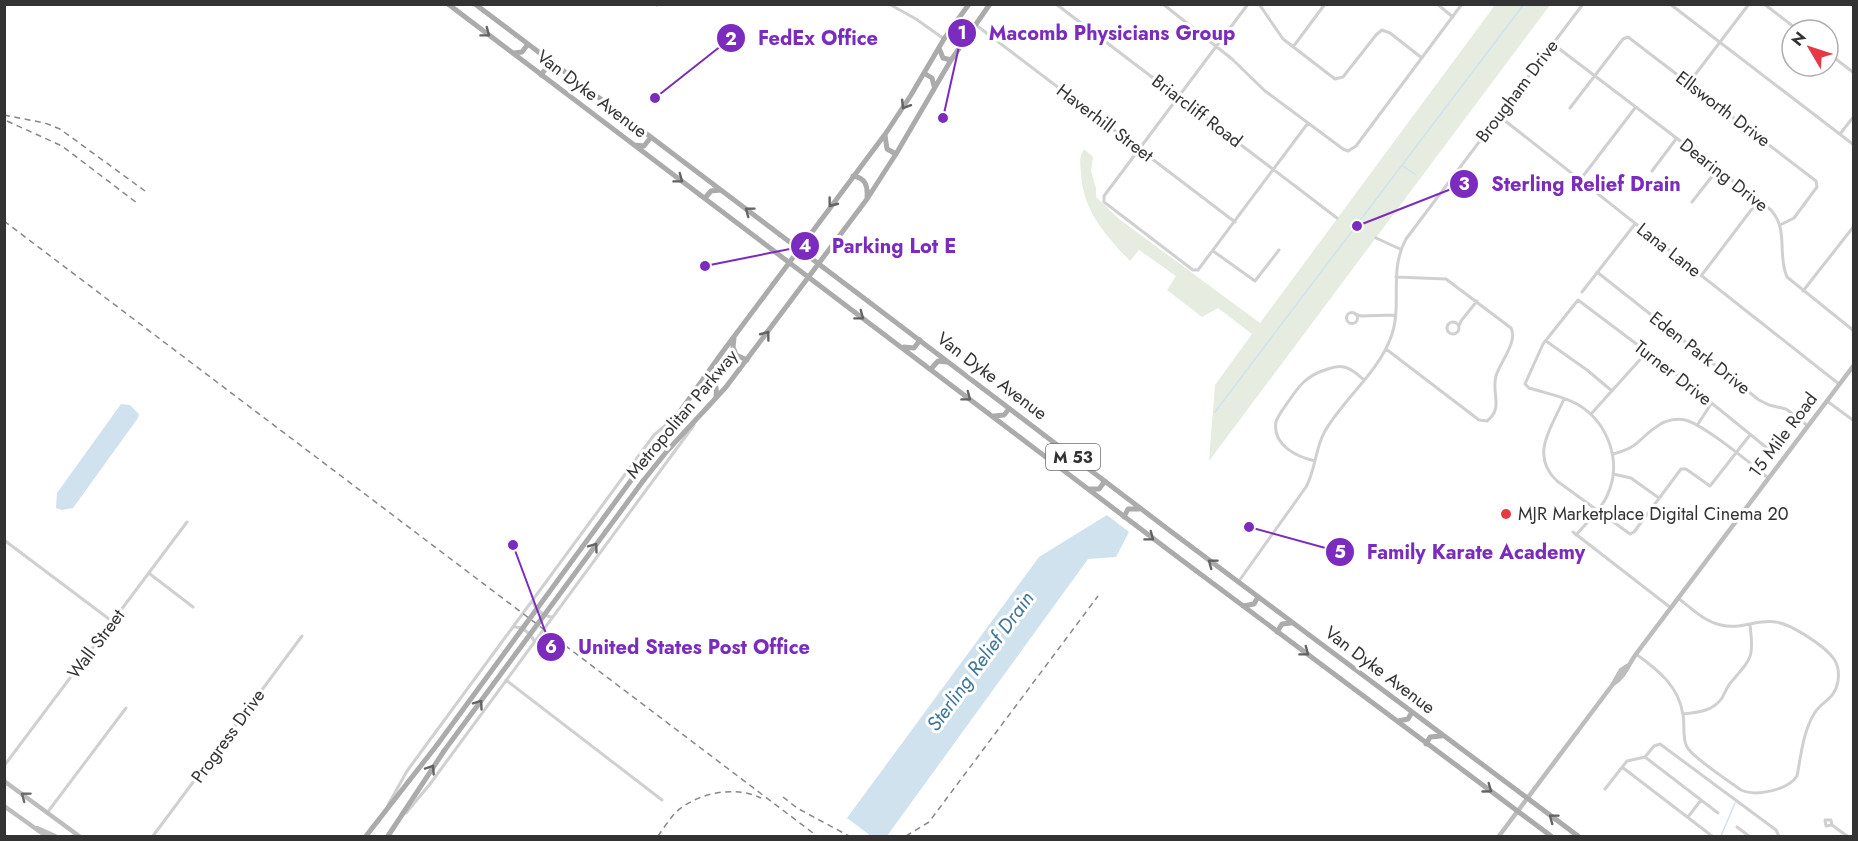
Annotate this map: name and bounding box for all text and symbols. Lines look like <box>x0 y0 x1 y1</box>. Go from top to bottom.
callout: Macomb Physicians Group <box>947 14 1248 52</box>
north arrow <box>1780 18 1840 78</box>
callout: FedEx Office <box>716 19 890 57</box>
text: Macomb Physicians Group <box>989 19 1235 48</box>
text: 1 <box>957 20 967 46</box>
text: FedEx Office <box>758 24 878 53</box>
one-way arrow <box>479 26 490 37</box>
text: 2 <box>725 26 737 52</box>
text: N <box>1786 27 1812 51</box>
street label: Brougham Drive <box>1470 34 1564 148</box>
street label: Van Dyke Avenue <box>531 44 653 144</box>
street label: Ellsworth Drive <box>1670 65 1776 153</box>
street label: Briarcliff Road <box>1146 68 1248 154</box>
street label: Haverhill Street <box>1051 78 1159 168</box>
one-way arrow <box>901 98 912 109</box>
street label: Dearing Drive <box>1674 132 1774 218</box>
callout: Sterling Relief Drain <box>1449 165 1693 203</box>
text: Sterling Relief Drain <box>1491 170 1681 199</box>
text: 3 <box>1458 171 1470 197</box>
one-way arrow <box>673 172 684 183</box>
one-way arrow <box>828 197 839 208</box>
one-way arrow <box>744 207 755 218</box>
street label: Lana Lane <box>1631 216 1707 284</box>
callout: Parking Lot E <box>790 227 968 265</box>
text: Parking Lot E <box>832 232 956 261</box>
text: 4 <box>799 233 811 259</box>
street label: Eden Park Drive <box>1644 305 1756 401</box>
one-way arrow <box>854 308 865 319</box>
street label: Van Dyke Avenue <box>931 326 1053 426</box>
one-way arrow <box>759 331 770 342</box>
street label: Turner Drive <box>1628 334 1718 412</box>
street label: Metropolitan Parkway <box>620 344 744 484</box>
street label: 15 Mile Road <box>1742 387 1824 483</box>
one-way arrow <box>960 389 971 400</box>
road number: M 53 <box>1046 444 1100 470</box>
place label: MJR Marketplace Digital Cinema 20 <box>1518 501 1789 527</box>
marker: MJR Marketplace Digital Cinema 20 <box>1499 507 1513 521</box>
one-way arrow <box>1144 529 1155 540</box>
callout: Family Karate Academy <box>1325 533 1597 571</box>
text: Family Karate Academy <box>1367 538 1586 567</box>
text: 5 <box>1334 539 1346 565</box>
one-way arrow <box>587 543 598 554</box>
one-way arrow <box>1208 559 1219 570</box>
water label: Sterling Relief Drain <box>920 585 1041 737</box>
street label: Wall Street <box>61 603 131 684</box>
street label: Van Dyke Avenue <box>1319 620 1441 720</box>
callout: United States Post Office <box>536 628 822 666</box>
text: United States Post Office <box>578 633 810 662</box>
text: 6 <box>545 634 557 660</box>
one-way arrow <box>1298 645 1309 656</box>
street label: Progress Drive <box>185 684 271 788</box>
one-way arrow <box>471 700 482 711</box>
one-way arrow <box>424 765 435 776</box>
one-way arrow <box>1481 782 1492 793</box>
one-way arrow <box>21 793 32 804</box>
one-way arrow <box>1548 814 1559 825</box>

